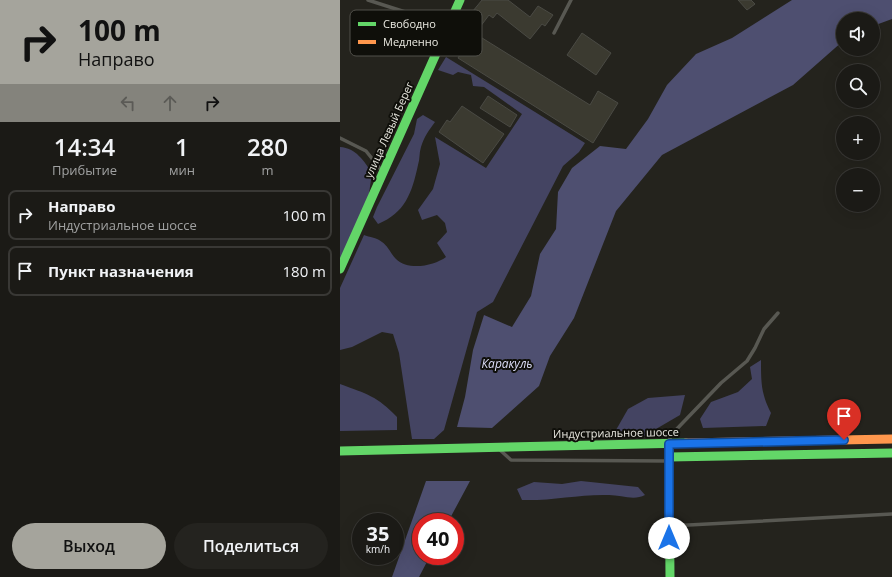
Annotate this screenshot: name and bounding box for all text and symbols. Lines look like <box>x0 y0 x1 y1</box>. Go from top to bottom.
legend <box>350 10 482 56</box>
text: 100 m <box>78 11 161 49</box>
map controls <box>836 12 880 212</box>
button: sound <box>836 12 880 56</box>
icon: right <box>12 16 64 68</box>
text: Свободно <box>383 16 436 31</box>
text: Медленно <box>383 34 439 49</box>
text: Направо <box>78 47 155 71</box>
button: search <box>836 64 880 108</box>
street label: улица Левый Берег <box>361 79 417 180</box>
icon: left <box>117 92 139 114</box>
icon: ahead <box>159 92 181 114</box>
icon: right <box>201 92 223 114</box>
button: + <box>836 116 880 160</box>
text: 14:34 <box>54 130 115 163</box>
text: 1 <box>175 130 189 163</box>
text: 280 <box>247 130 288 163</box>
text: Прибытие <box>52 161 117 179</box>
text: мин <box>169 161 195 179</box>
text: m <box>261 161 274 179</box>
button: − <box>836 168 880 212</box>
text: Направо <box>48 196 116 216</box>
icon: right <box>14 204 36 226</box>
text: 100 m <box>282 205 326 225</box>
text: Индустриальное шоссе <box>48 216 197 234</box>
icon: arrive <box>14 260 36 282</box>
text: Пункт назначения <box>48 261 194 281</box>
text: 180 m <box>282 261 326 281</box>
water label: Каракуль <box>481 355 533 372</box>
pin <box>827 399 861 440</box>
icon: arrive <box>833 405 855 427</box>
street label: Индустриальное шоссе <box>553 424 679 441</box>
speed limit sign: 40 <box>412 513 464 565</box>
position arrow <box>648 517 690 559</box>
text: 35 <box>367 520 389 547</box>
button: Выход <box>12 523 166 569</box>
button: Поделиться <box>174 523 328 569</box>
text: km/h <box>366 542 390 556</box>

